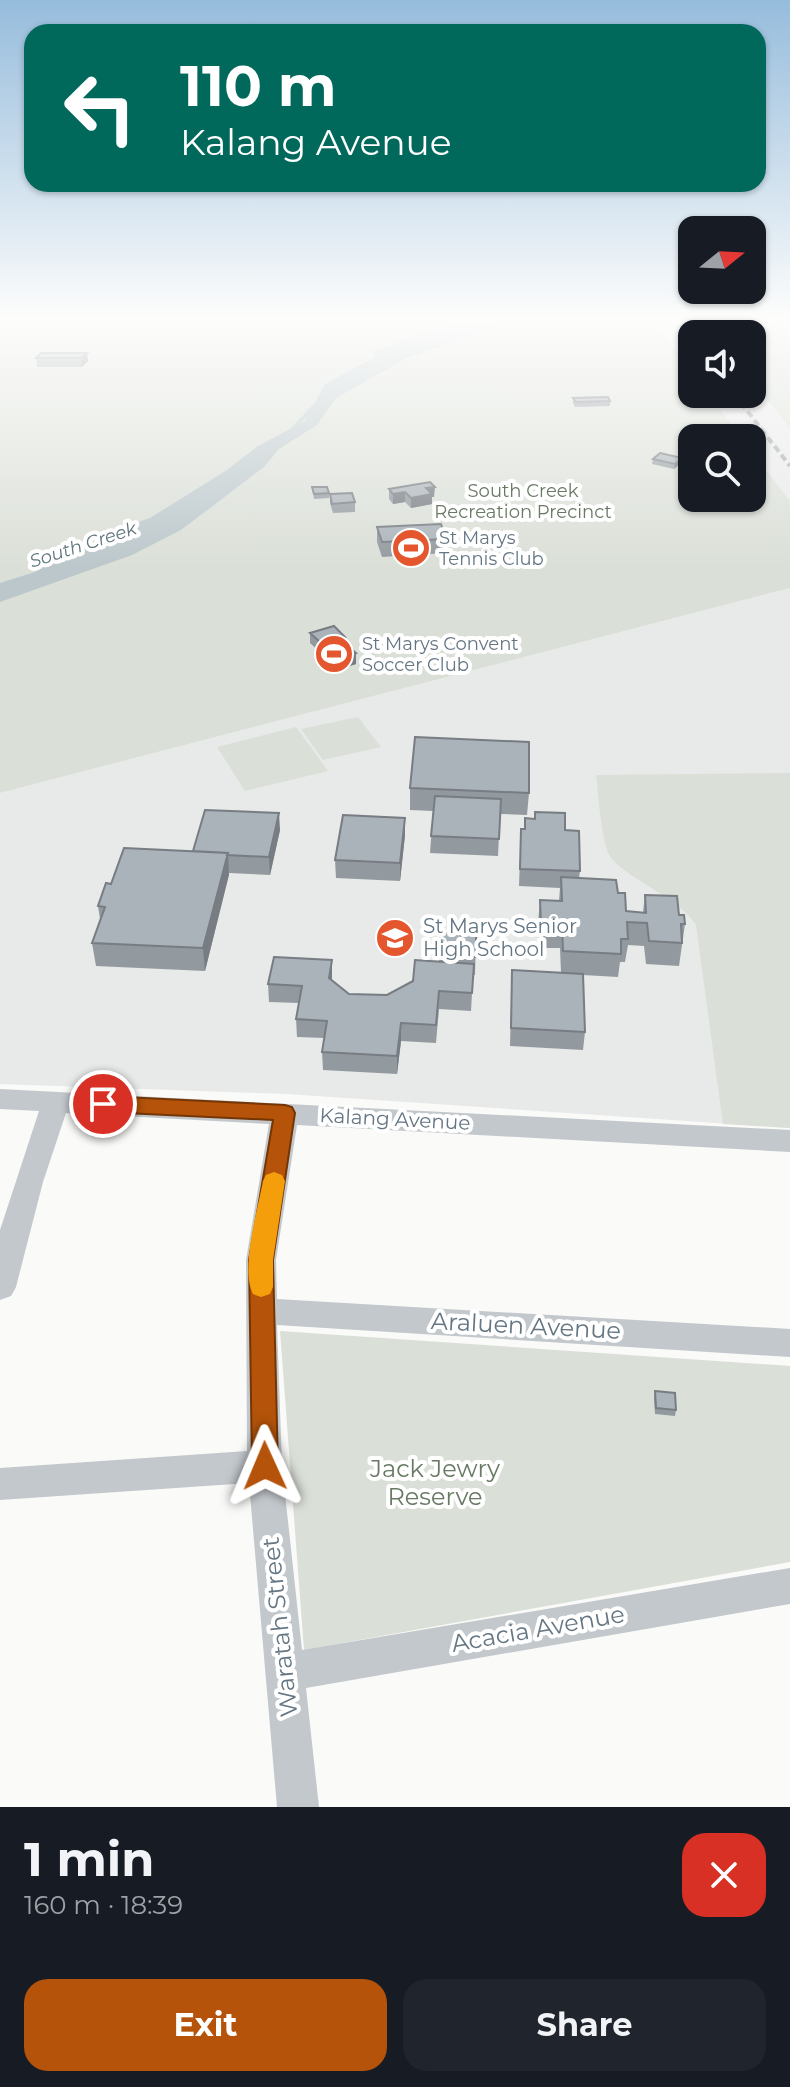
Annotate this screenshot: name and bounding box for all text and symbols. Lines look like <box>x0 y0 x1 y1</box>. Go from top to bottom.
text: 110 m <box>180 52 337 120</box>
icon: left <box>48 56 152 160</box>
text: Kalang Avenue <box>180 120 452 164</box>
north arrow <box>678 216 766 304</box>
map controls <box>678 216 766 512</box>
button: sound <box>678 320 766 408</box>
button: search <box>678 424 766 512</box>
park label: South Creek Recreation Precinct <box>434 480 612 523</box>
water label: South Creek <box>27 517 140 573</box>
sports icon: St Marys Tennis Club <box>390 527 432 569</box>
place label: St Marys Tennis Club <box>439 527 544 570</box>
sports icon: St Marys Convent Soccer Club <box>313 633 355 675</box>
place label: St Marys Convent Soccer Club <box>362 633 519 676</box>
place label: St Marys Senior High School <box>423 914 577 961</box>
school or university icon: St Marys Senior High School <box>374 917 416 959</box>
pin <box>69 1070 137 1138</box>
icon: arrive <box>81 1082 125 1126</box>
street label: Kalang Avenue <box>319 1103 471 1135</box>
street label: Araluen Avenue <box>430 1306 622 1345</box>
position arrow <box>223 1424 307 1508</box>
park label: Jack Jewry Reserve <box>369 1454 500 1511</box>
street label: Waratah Street <box>256 1535 303 1718</box>
street label: Acacia Avenue <box>449 1599 627 1658</box>
text: 1 min <box>24 1830 154 1888</box>
button: close <box>682 1833 766 1917</box>
text: 160 m · 18:39 <box>24 1889 183 1921</box>
button: Exit <box>24 1979 387 2071</box>
button: Share <box>403 1979 766 2071</box>

